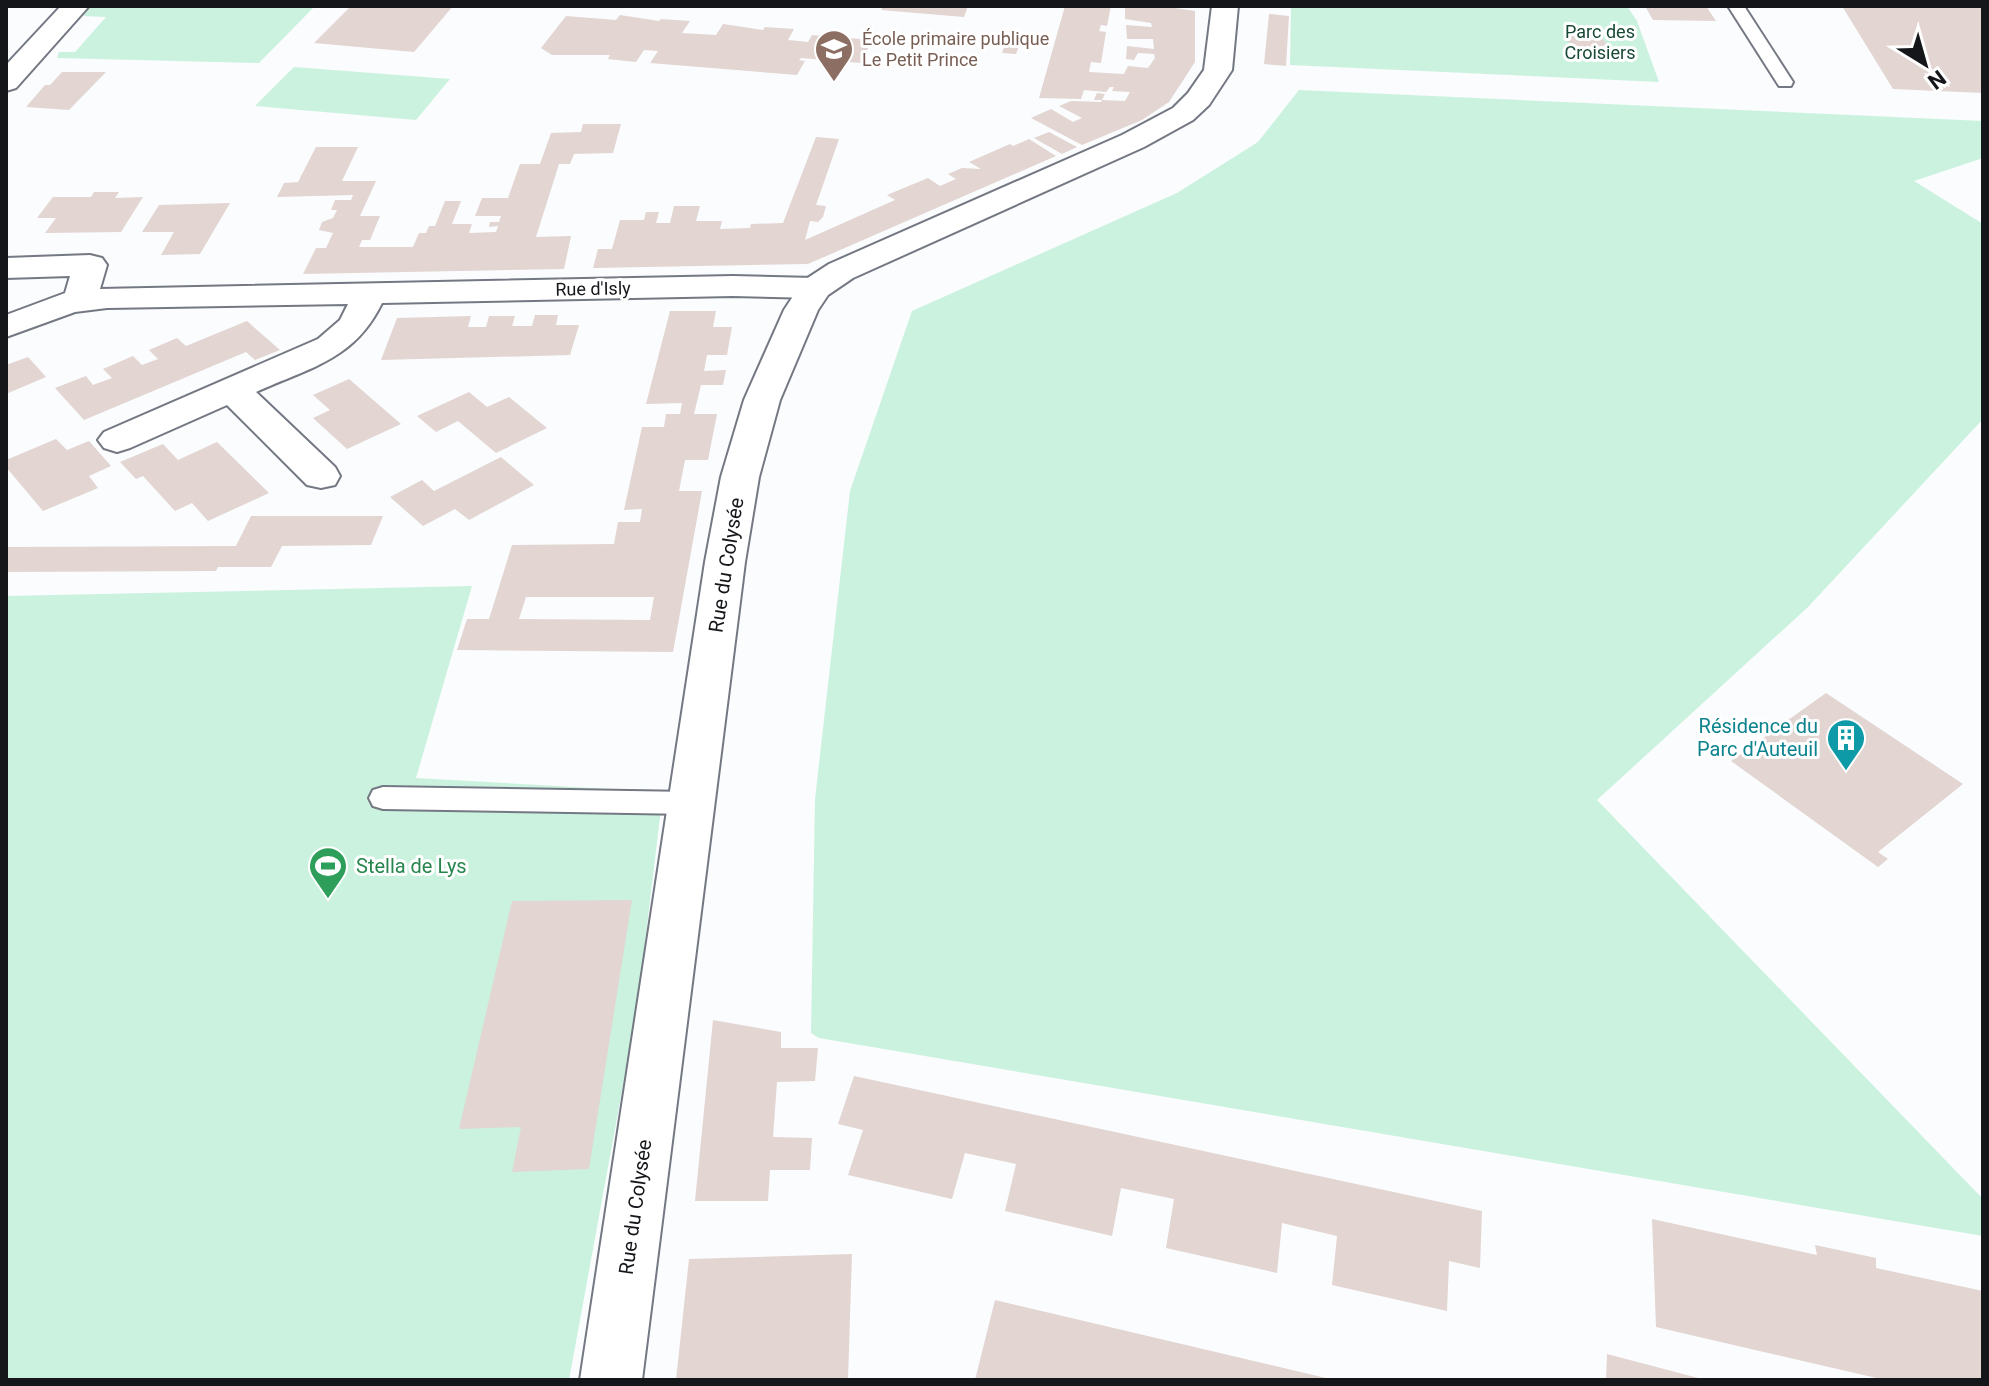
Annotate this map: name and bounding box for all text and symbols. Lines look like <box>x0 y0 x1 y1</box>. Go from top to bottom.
park label: Parc des Croisiers <box>1565 21 1635 63</box>
north arrow <box>1885 24 1965 104</box>
school or university icon: École primaire publique Le Petit Prince <box>813 28 855 83</box>
place label: École primaire publique Le Petit Prince <box>862 28 1049 70</box>
text: N <box>1923 65 1950 94</box>
street label: Rue d'Isly <box>555 277 631 300</box>
street label: Rue du Colysée <box>703 496 749 634</box>
place label: Résidence du Parc d'Auteuil <box>1697 714 1818 761</box>
building icon: Résidence du Parc d'Auteuil <box>1825 717 1867 772</box>
sports icon: Stella de Lys <box>307 845 349 900</box>
place label: Stella de Lys <box>356 854 467 878</box>
street label: Rue du Colysée <box>614 1138 656 1276</box>

